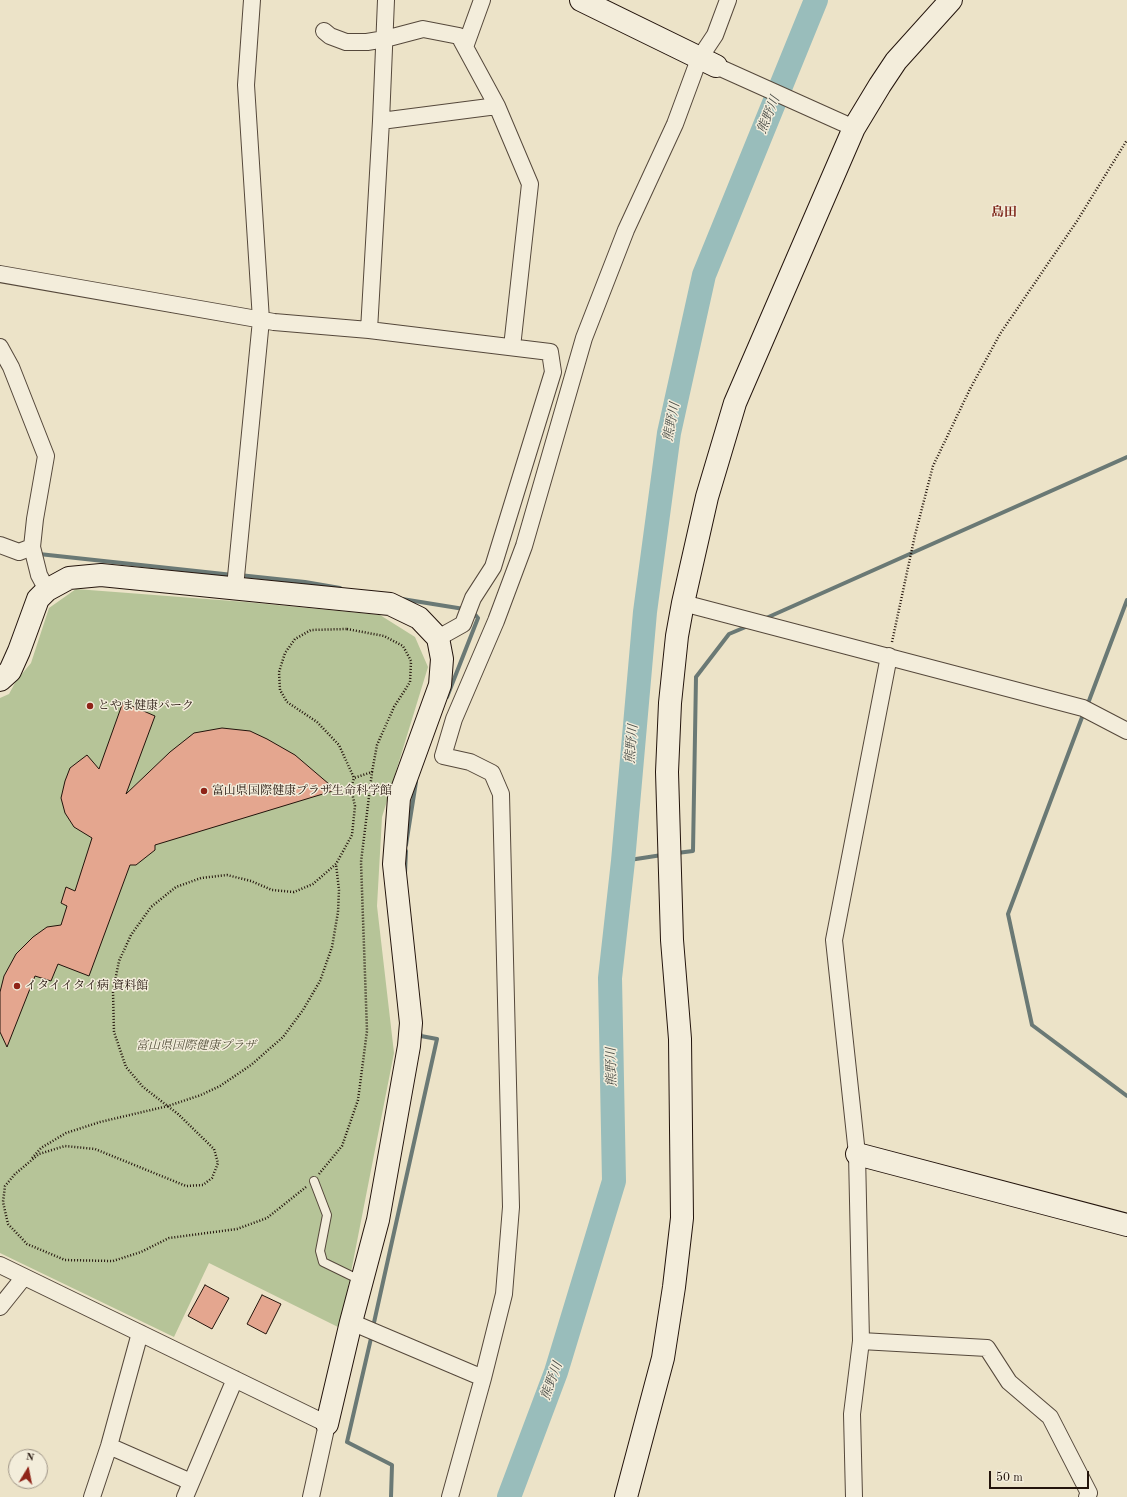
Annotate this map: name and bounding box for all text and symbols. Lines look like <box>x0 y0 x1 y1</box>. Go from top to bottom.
water label: 熊野川 <box>754 94 784 136</box>
district label: 島田 <box>991 205 1017 221</box>
water label: 熊野川 <box>661 401 683 443</box>
place label: とやま健康パーク <box>98 699 194 713</box>
marker: とやま健康パーク <box>85 701 95 711</box>
water label: 熊野川 <box>623 724 641 764</box>
place label: 富山県国際健康プラザ生命科学館 <box>212 784 392 798</box>
marker: 富山県国際健康プラザ生命科学館 <box>199 786 209 796</box>
place label: イタイイタイ病 資料館 <box>25 979 148 993</box>
marker: イタイイタイ病 資料館 <box>12 981 22 991</box>
park label: 富山県国際健康プラザ <box>136 1039 256 1053</box>
water label: 熊野川 <box>604 1047 620 1087</box>
water label: 熊野川 <box>538 1360 566 1402</box>
north arrow <box>8 1449 48 1489</box>
text: N <box>25 1452 35 1464</box>
scale bar <box>991 1463 1091 1489</box>
text: 50 m <box>996 1472 1023 1484</box>

